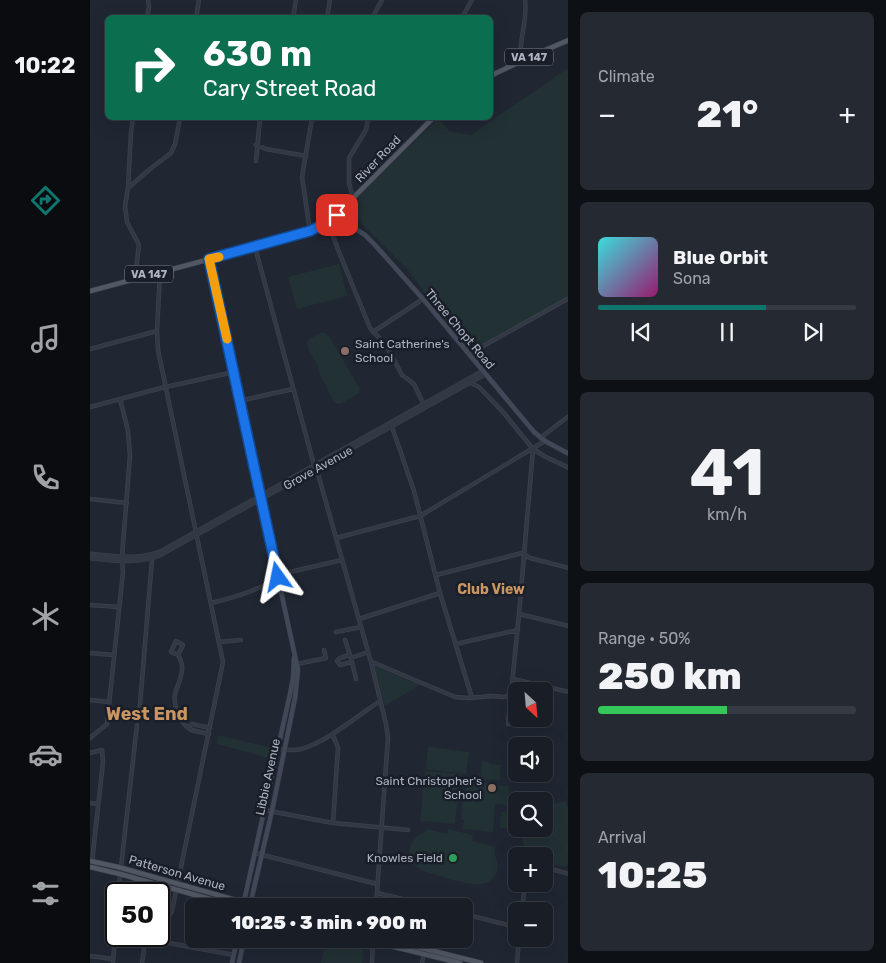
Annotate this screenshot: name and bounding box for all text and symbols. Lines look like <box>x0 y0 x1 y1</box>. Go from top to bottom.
text: 630 m <box>203 33 312 75</box>
icon: right <box>120 35 185 100</box>
road number: VA 147 <box>505 48 553 66</box>
text: 10:22 <box>15 52 75 79</box>
text: Climate <box>598 67 655 86</box>
text: Cary Street Road <box>203 75 376 102</box>
text: 21° <box>697 91 758 137</box>
text: − <box>598 98 616 131</box>
text: + <box>839 98 856 131</box>
street label: River Road <box>352 133 404 185</box>
icon: directions <box>28 183 63 218</box>
pin <box>316 194 358 236</box>
icon: arrive <box>323 201 351 229</box>
text: Blue Orbit <box>673 246 768 269</box>
road number: VA 147 <box>125 266 173 282</box>
text: Sona <box>673 269 711 288</box>
street label: Three Chopt Road <box>422 286 498 372</box>
icon: previous <box>627 318 655 346</box>
icon: pause <box>713 318 741 346</box>
icon: next <box>799 318 827 346</box>
icon: music <box>28 321 63 356</box>
place label: Saint Catherine's School <box>355 337 450 365</box>
marker: Saint Catherine's School <box>339 345 351 357</box>
text: 41 <box>689 434 765 511</box>
street label: Grove Avenue <box>281 443 355 493</box>
icon: phone <box>28 460 63 495</box>
text: km/h <box>707 505 747 524</box>
position arrow <box>251 550 303 602</box>
district label: Club View <box>457 581 525 598</box>
icon: climate <box>28 599 63 634</box>
text: Range · 50% <box>598 629 690 648</box>
text: 250 km <box>598 653 742 699</box>
north arrow <box>508 682 552 728</box>
map controls <box>508 682 553 947</box>
district label: West End <box>106 703 188 725</box>
icon: car <box>28 737 63 772</box>
street label: Libbie Avenue <box>253 737 283 817</box>
button: sound <box>508 737 553 782</box>
place label: Saint Christopher's School <box>376 774 482 802</box>
marker: Saint Christopher's School <box>486 782 498 794</box>
button: search <box>508 792 553 837</box>
text: Arrival <box>598 828 646 847</box>
button: + <box>508 847 553 892</box>
place label: Knowles Field <box>367 851 443 865</box>
marker: Knowles Field <box>447 852 459 864</box>
text: 10:25 <box>598 852 707 898</box>
street label: Patterson Avenue <box>127 853 227 894</box>
icon: filters <box>28 876 63 911</box>
speed limit sign: 50 <box>105 882 170 947</box>
button: − <box>508 902 553 947</box>
text: 10:25 · 3 min · 900 m <box>231 911 427 934</box>

